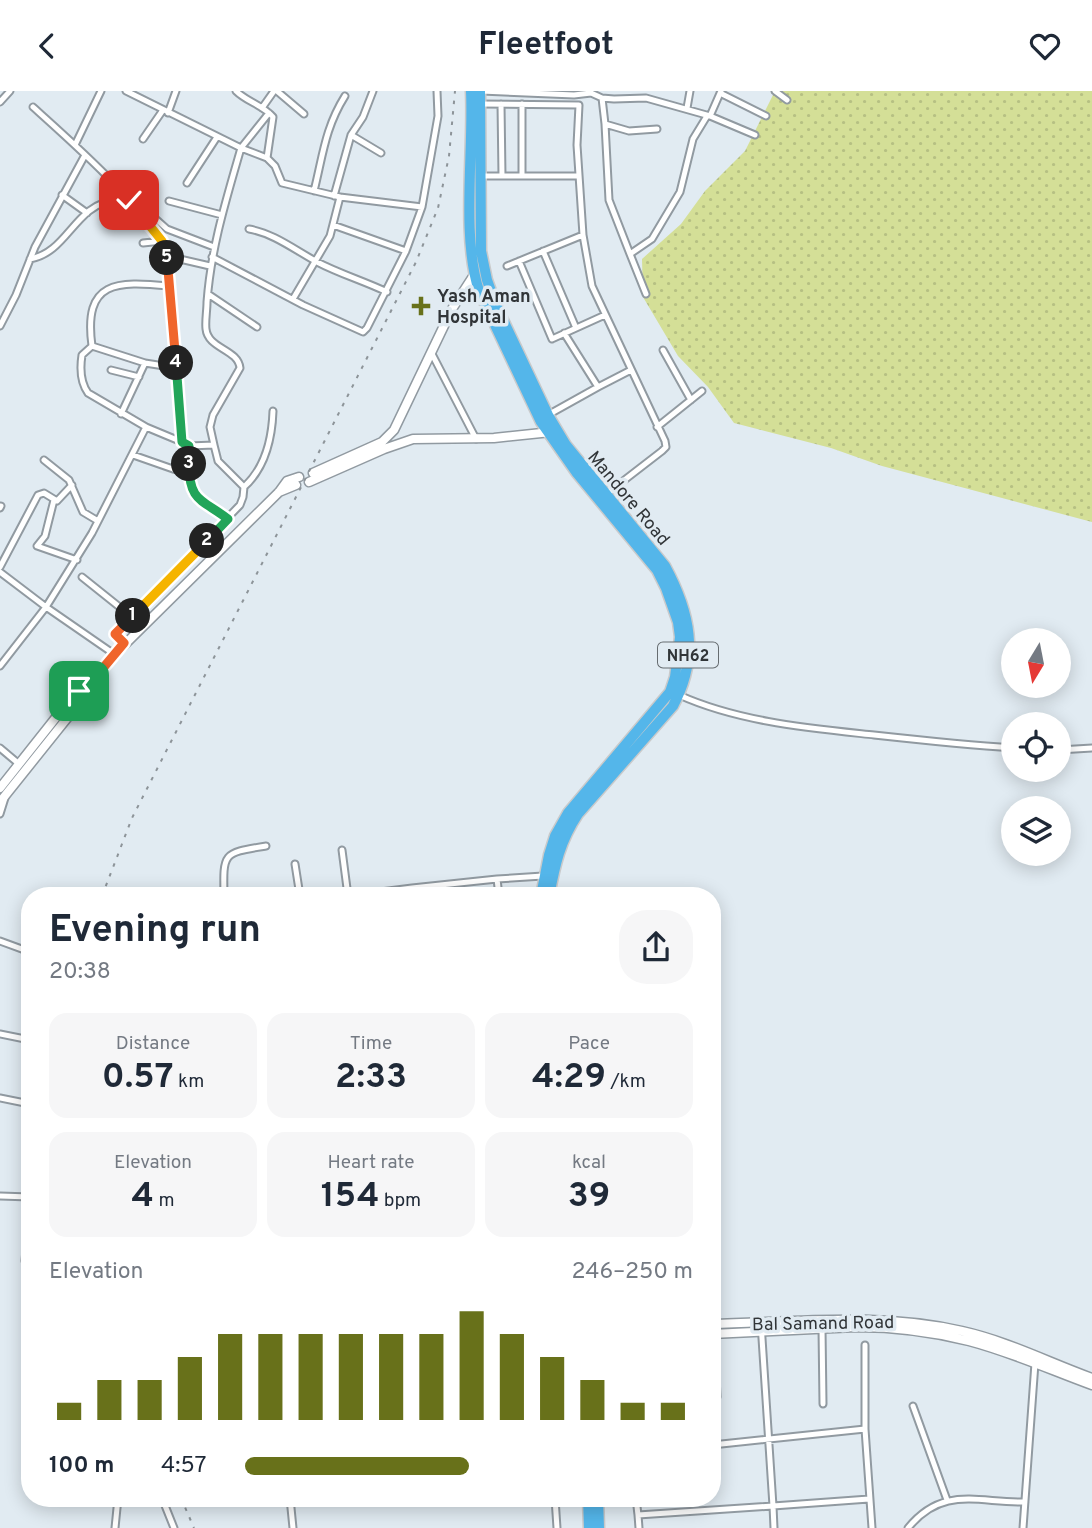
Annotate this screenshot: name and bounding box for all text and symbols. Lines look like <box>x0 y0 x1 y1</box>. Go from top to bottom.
text: Fleetfoot <box>478 26 614 66</box>
icon: back <box>28 27 66 65</box>
icon: heart <box>1026 27 1064 65</box>
pin <box>99 170 159 230</box>
icon: check <box>110 181 148 219</box>
pin: 5 <box>150 241 184 275</box>
text: 5 <box>161 245 172 269</box>
place label: Yash Aman Hospital <box>437 286 531 330</box>
marker: Yash Aman Hospital <box>411 296 431 316</box>
pin: 4 <box>158 345 194 381</box>
text: 4 <box>169 350 182 374</box>
pin: 3 <box>172 447 206 481</box>
street label: Mandore Road <box>582 447 674 551</box>
text: 3 <box>183 451 194 475</box>
pin: 2 <box>190 524 224 559</box>
text: 2 <box>201 528 212 552</box>
pin: 1 <box>116 599 150 633</box>
text: 1 <box>129 603 136 627</box>
north arrow <box>1001 628 1071 698</box>
map controls <box>1001 628 1071 866</box>
road number: NH62 <box>658 643 718 667</box>
pin <box>49 661 109 721</box>
icon: arrive <box>60 672 98 710</box>
button: locate <box>1001 712 1071 782</box>
button: layers <box>1001 796 1071 866</box>
text: Evening run <box>49 907 261 956</box>
button: share <box>619 910 693 984</box>
text: 20:38 <box>49 958 111 987</box>
text: Distance <box>116 1032 190 1056</box>
text: Time <box>350 1032 392 1056</box>
text: Pace <box>568 1032 610 1056</box>
text: 0.57 <box>102 1056 173 1100</box>
text: 2:33 <box>335 1056 407 1100</box>
text: 4:29 <box>532 1056 606 1100</box>
text: km <box>173 1070 204 1094</box>
text: /km <box>606 1070 646 1094</box>
text: Elevation <box>114 1151 192 1175</box>
text: Heart rate <box>328 1151 414 1175</box>
text: kcal <box>572 1151 606 1175</box>
text: 4 <box>131 1175 154 1219</box>
text: 154 <box>321 1175 379 1219</box>
text: 39 <box>568 1175 610 1219</box>
text: m <box>154 1189 175 1213</box>
text: bpm <box>379 1189 421 1213</box>
text: Elevation <box>49 1258 144 1287</box>
text: 246–250 m <box>571 1258 693 1287</box>
street label: Bal Samand Road <box>752 1312 894 1337</box>
text: 100 m <box>49 1452 114 1481</box>
text: 4:57 <box>161 1452 207 1481</box>

